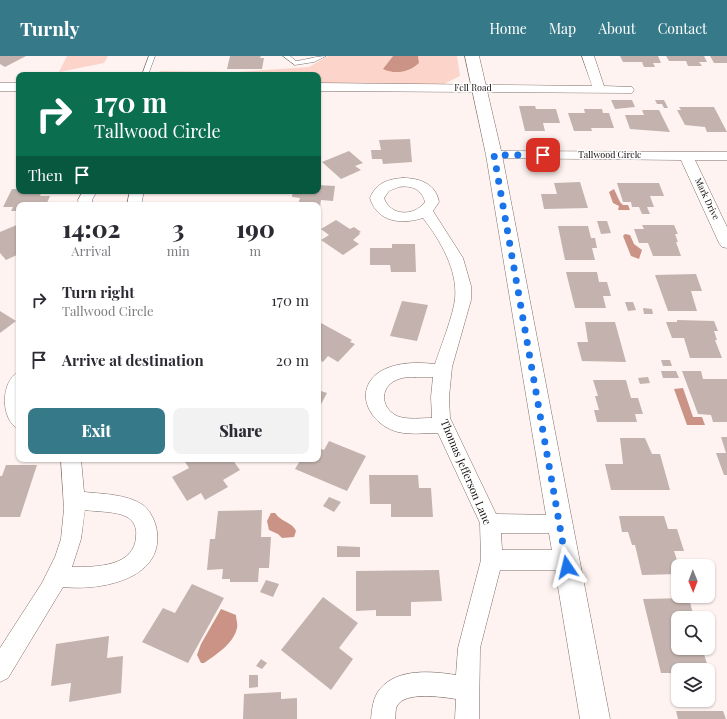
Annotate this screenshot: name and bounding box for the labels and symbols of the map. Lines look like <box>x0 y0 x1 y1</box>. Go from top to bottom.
street label: Fell Road <box>454 81 492 93</box>
pin <box>526 138 560 172</box>
street label: Tallwood Circle <box>578 148 642 160</box>
street label: Mark Drive <box>693 176 723 222</box>
street label: Thomas Jefferson Lane <box>437 417 496 527</box>
position arrow <box>546 546 588 588</box>
north arrow <box>671 559 715 603</box>

